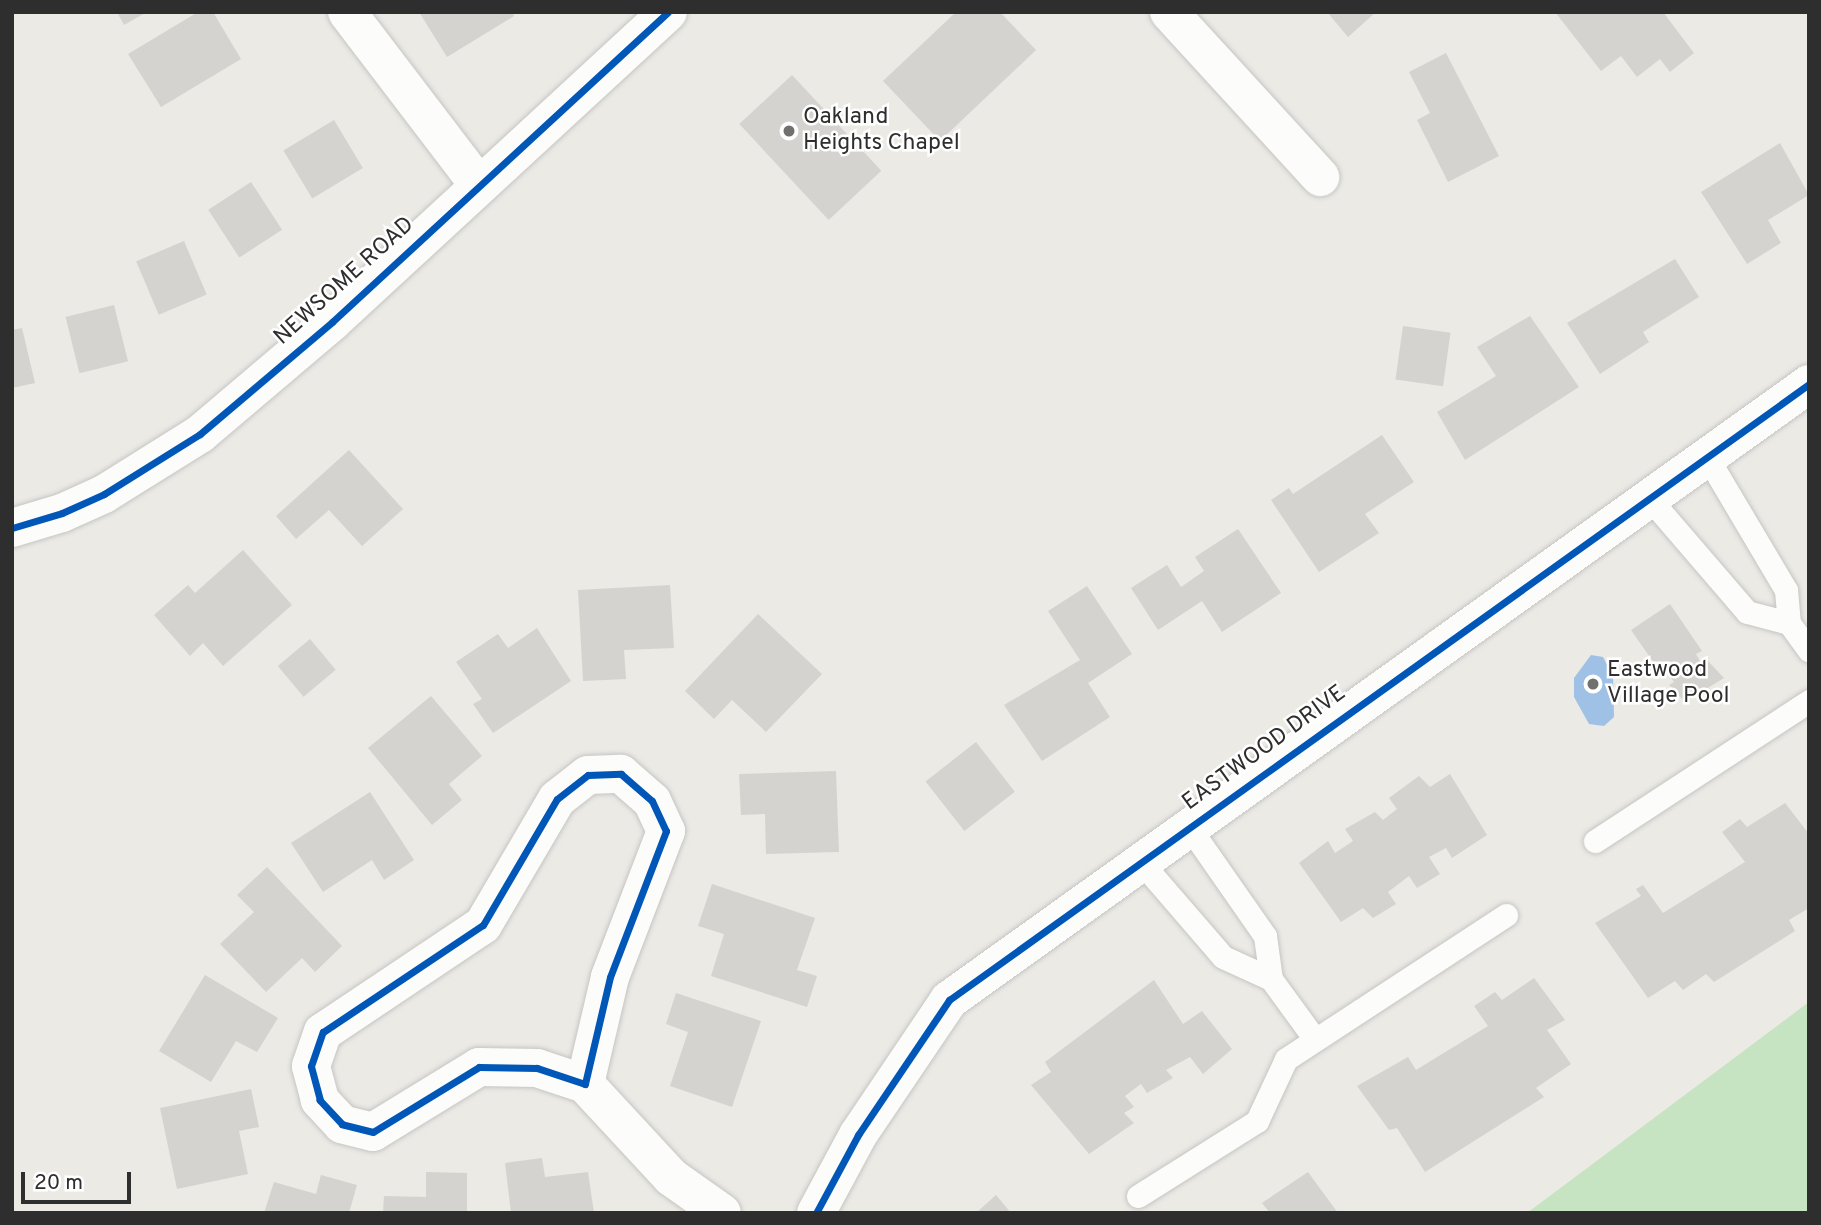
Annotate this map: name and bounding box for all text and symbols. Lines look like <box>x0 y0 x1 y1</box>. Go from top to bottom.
place label: Oakland Heights Chapel <box>803 104 960 158</box>
marker: Oakland Heights Chapel <box>781 123 797 139</box>
street label: NEWSOME ROAD <box>269 212 421 352</box>
place label: Eastwood Village Pool <box>1607 657 1730 711</box>
marker: Eastwood Village Pool <box>1585 676 1601 692</box>
street label: EASTWOOD DRIVE <box>1178 680 1352 818</box>
scale bar <box>24 1158 135 1202</box>
text: 20 m <box>34 1170 83 1197</box>

